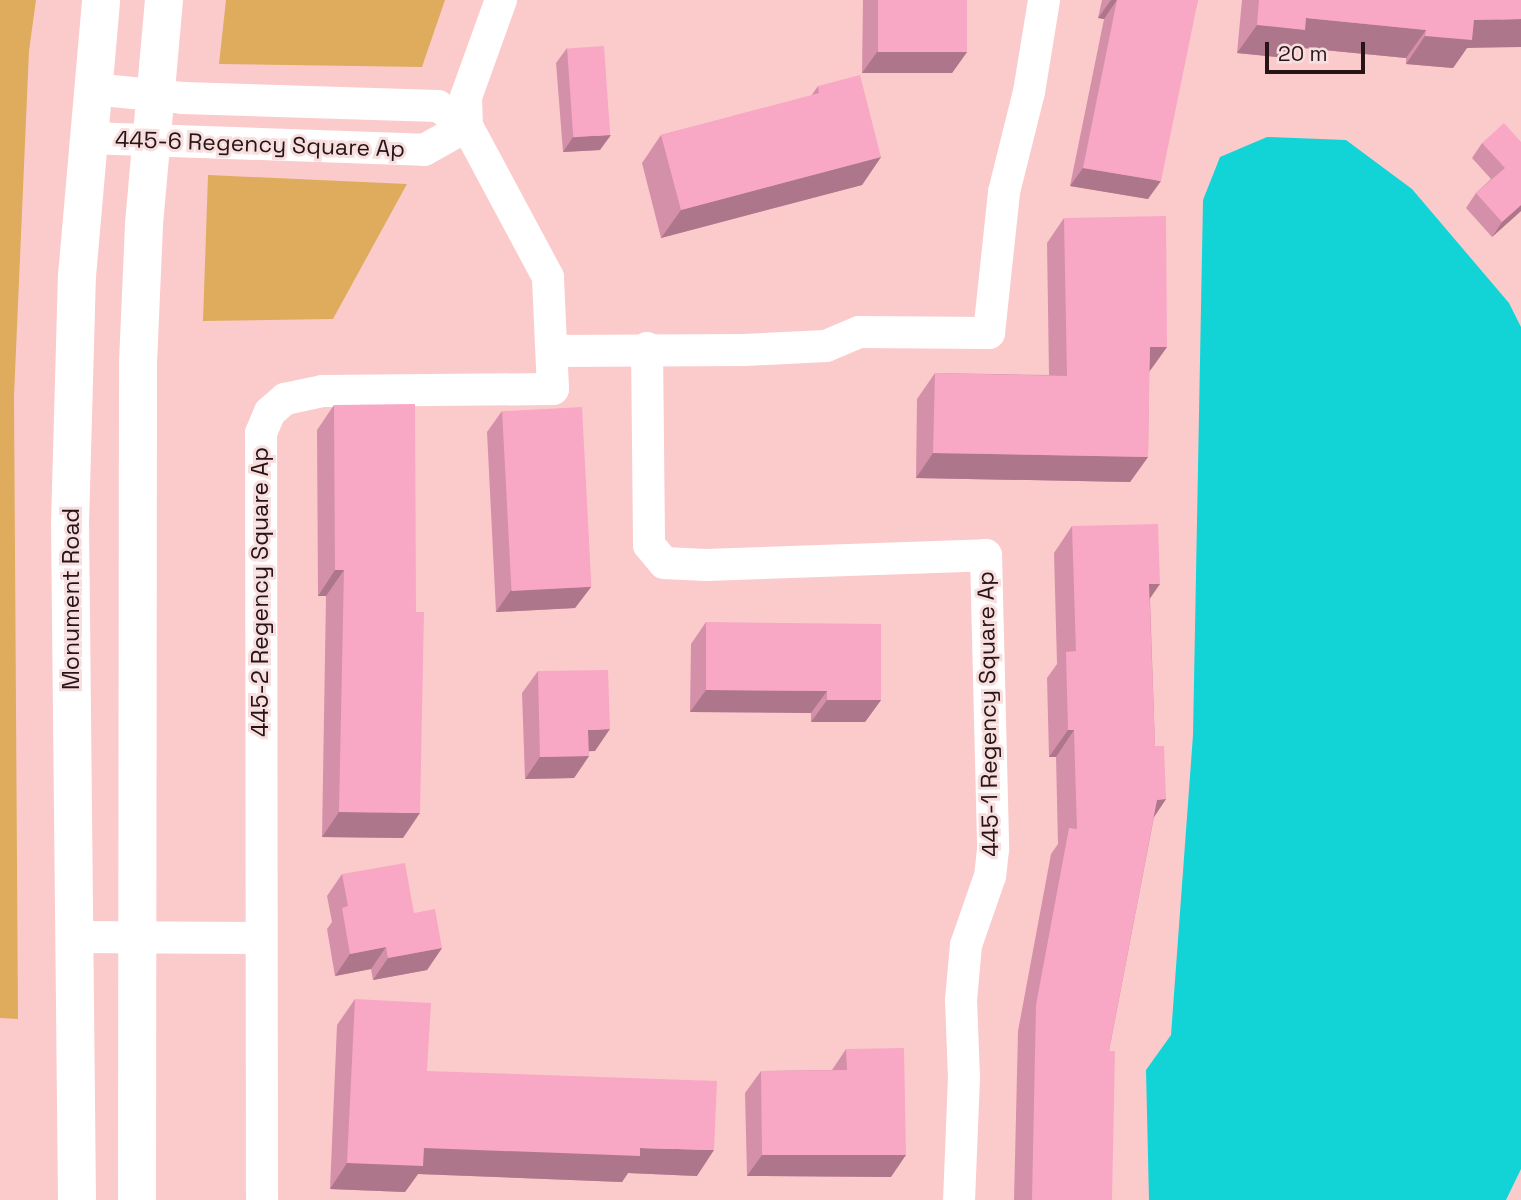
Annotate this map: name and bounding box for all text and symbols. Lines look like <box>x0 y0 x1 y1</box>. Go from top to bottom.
scale bar <box>1269 28 1369 72</box>
text: 20 m <box>1278 40 1328 67</box>
street label: 445-6 Regency Square Ap <box>114 125 406 163</box>
street label: 445-2 Regency Square Ap <box>246 447 274 737</box>
street label: Monument Road <box>57 508 85 690</box>
street label: 445-1 Regency Square Ap <box>972 571 1004 857</box>

